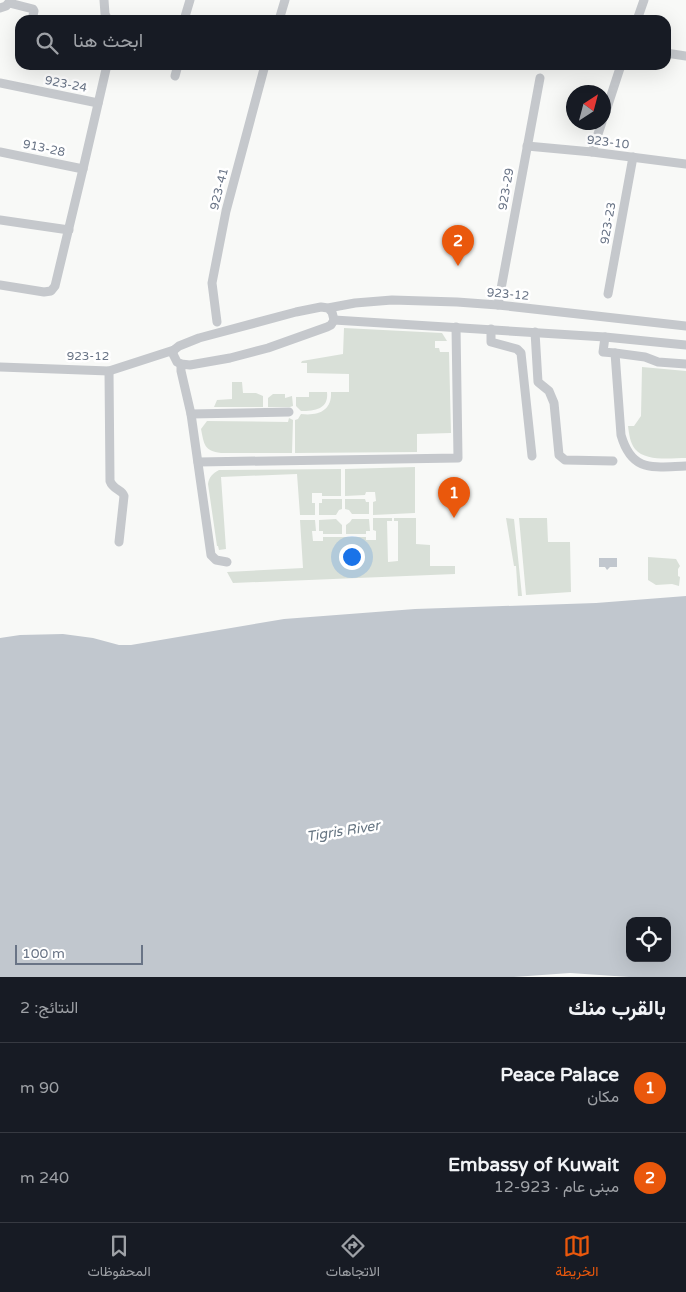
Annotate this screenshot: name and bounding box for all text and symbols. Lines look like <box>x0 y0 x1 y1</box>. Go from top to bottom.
search box <box>15 15 671 70</box>
icon: search <box>33 29 61 57</box>
text: ابحث هنا <box>73 30 143 52</box>
street label: 923-24 <box>44 73 89 95</box>
north arrow <box>566 85 611 130</box>
street label: 923-10 <box>586 132 630 152</box>
street label: 913-28 <box>22 137 66 159</box>
street label: 923-41 <box>207 167 231 211</box>
street label: 923-29 <box>495 167 517 211</box>
street label: 923-23 <box>597 201 619 245</box>
pin: 2 <box>442 225 474 266</box>
street label: 923-12 <box>486 285 530 303</box>
street label: 923-12 <box>67 349 109 363</box>
pin: 1 <box>438 477 470 518</box>
your location <box>339 544 365 570</box>
water label: Tigris River <box>305 817 382 845</box>
map controls <box>626 917 671 962</box>
button: locate <box>626 917 671 962</box>
scale bar <box>15 942 142 965</box>
text: 100 m <box>22 945 65 962</box>
text: بالقرب منك <box>568 996 666 1021</box>
text: النتائج: 2 <box>20 998 78 1018</box>
text: Peace Palace <box>500 1064 619 1086</box>
text: 90 m <box>20 1078 59 1098</box>
text: 1 <box>645 1078 655 1098</box>
text: مكان <box>587 1087 619 1107</box>
text: Embassy of Kuwait <box>448 1154 619 1176</box>
text: 240 m <box>20 1168 69 1188</box>
text: 2 <box>645 1168 655 1188</box>
text: مبنى عام · 923-12 <box>494 1177 619 1197</box>
tab: المحفوظات <box>88 1232 151 1284</box>
tab: الاتجاهات <box>326 1232 380 1284</box>
tab: الخريطة <box>555 1232 598 1284</box>

